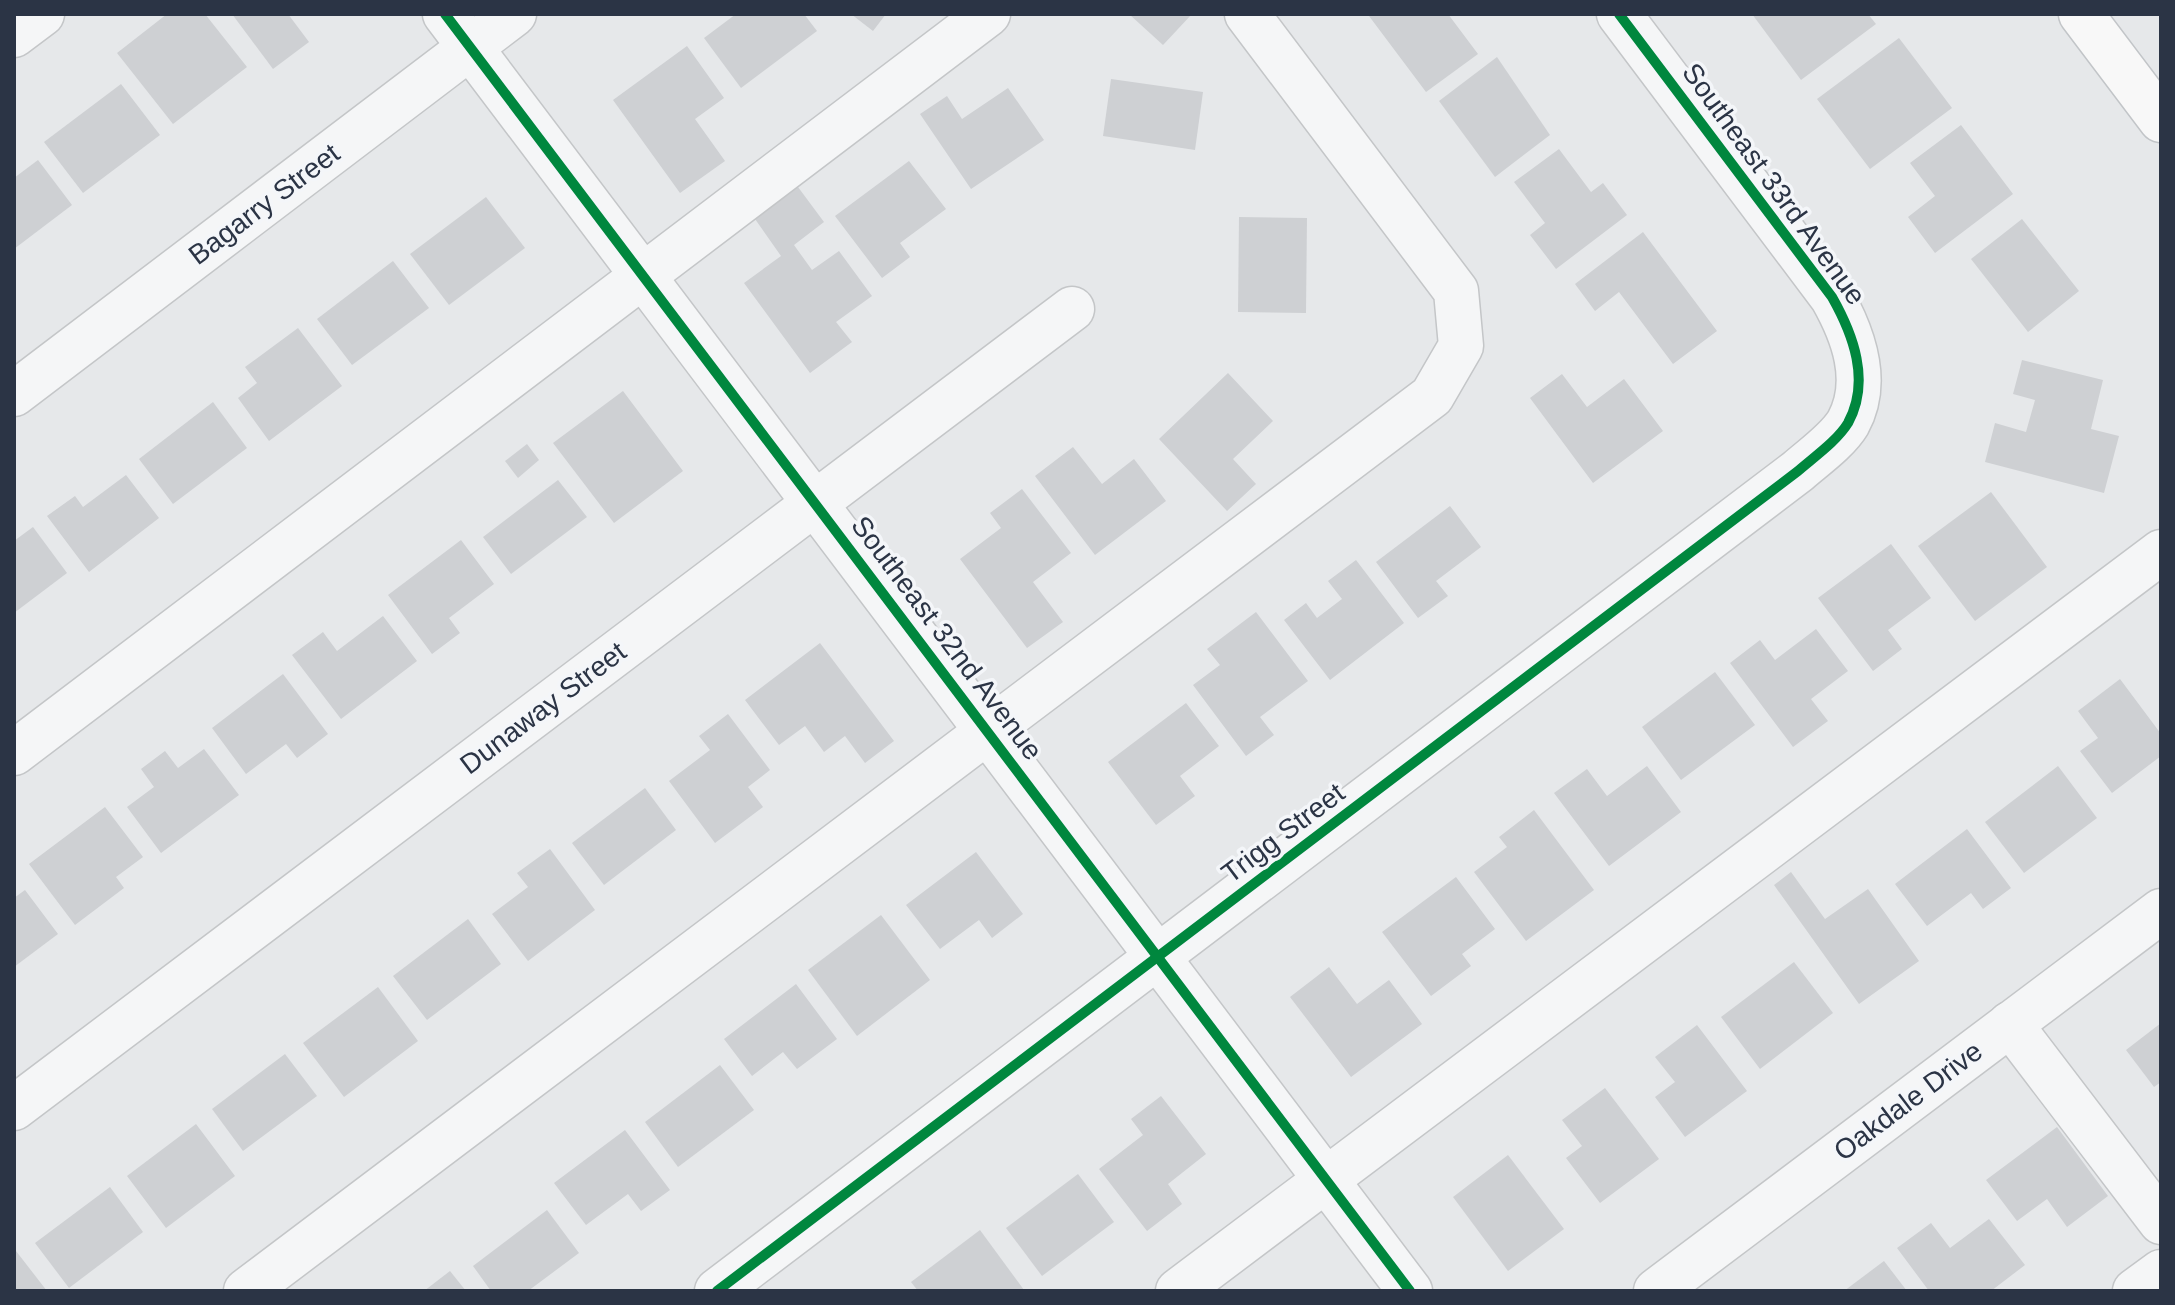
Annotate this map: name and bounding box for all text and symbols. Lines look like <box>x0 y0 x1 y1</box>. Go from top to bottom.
street label: Southeast 33rd Avenue <box>1676 57 1872 311</box>
street label: Bagarry Street <box>183 137 346 271</box>
street label: Southeast 32nd Avenue <box>845 510 1049 766</box>
street label: Dunaway Street <box>454 636 632 780</box>
street label: Trigg Street <box>1216 777 1350 889</box>
street label: Oakdale Drive <box>1828 1035 1988 1167</box>

